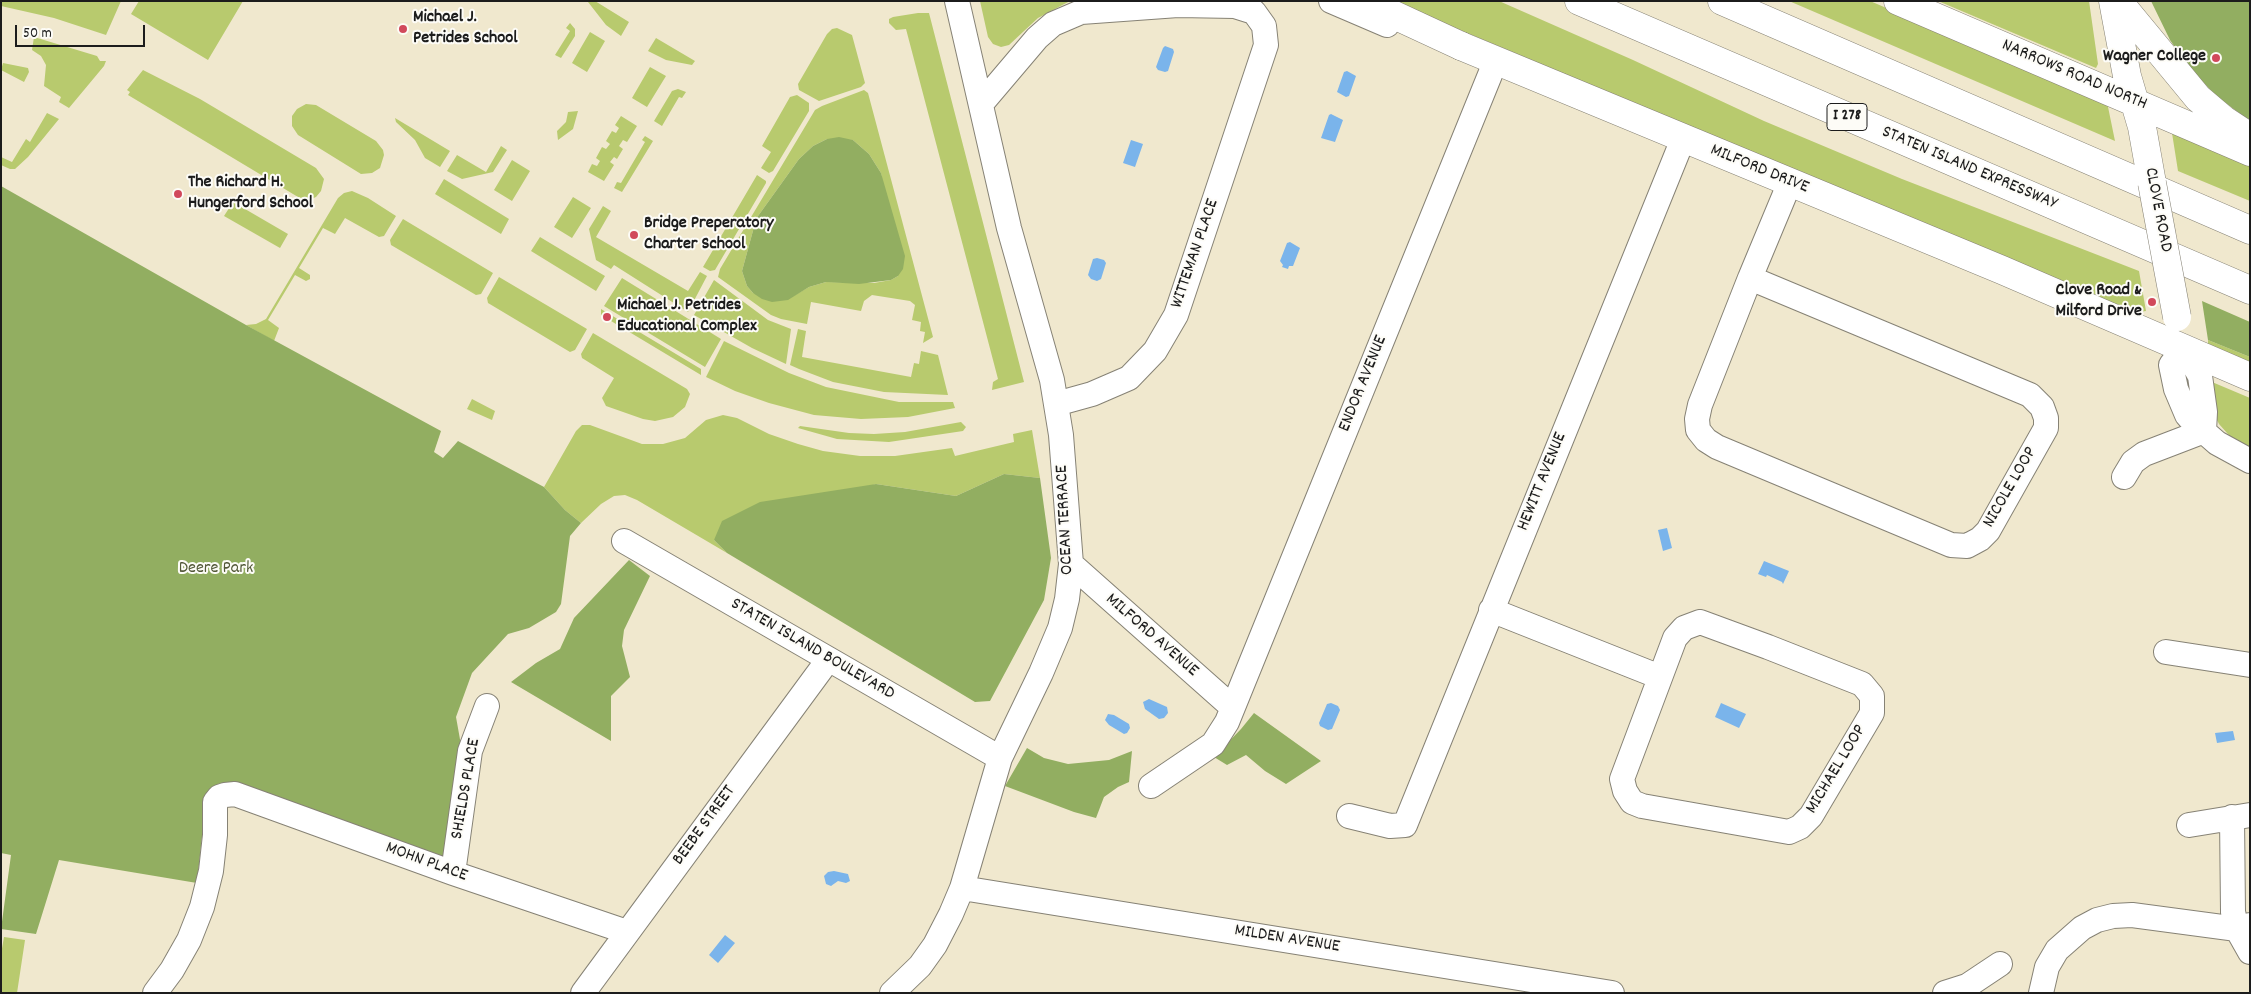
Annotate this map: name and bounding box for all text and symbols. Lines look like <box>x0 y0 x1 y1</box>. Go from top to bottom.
place label: Michael J. Petrides School <box>413 8 517 50</box>
scale bar <box>18 15 148 47</box>
text: 50 m <box>23 23 52 45</box>
marker: Michael J. Petrides School <box>397 23 409 35</box>
street label: NARROWS ROAD NORTH <box>1998 36 2150 116</box>
place label: Wagner College <box>2103 47 2206 69</box>
marker: Wagner College <box>2210 52 2222 64</box>
road number: I 278 <box>1827 104 1867 130</box>
street label: STATEN ISLAND EXPRESSWAY <box>1878 122 2060 216</box>
street label: MILFORD DRIVE <box>1707 140 1811 200</box>
street label: CLOVE ROAD <box>2138 166 2176 254</box>
place label: The Richard H. Hungerford School <box>188 173 313 215</box>
marker: The Richard H. Hungerford School <box>172 188 184 200</box>
street label: WITTEMAN PLACE <box>1167 196 1225 312</box>
place label: Bridge Preperatory Charter School <box>644 214 774 256</box>
marker: Bridge Preperatory Charter School <box>628 229 640 241</box>
place label: Clove Road & Milford Drive <box>2056 281 2142 324</box>
place label: Michael J. Petrides Educational Complex <box>617 296 757 338</box>
marker: Clove Road & Milford Drive <box>2146 296 2158 308</box>
marker: Michael J. Petrides Educational Complex <box>601 311 613 323</box>
street label: ENDOR AVENUE <box>1335 333 1393 435</box>
street label: HEWITT AVENUE <box>1513 430 1573 534</box>
street label: NICOLE LOOP <box>1979 444 2043 532</box>
street label: OCEAN TERRACE <box>1052 464 1080 576</box>
park label: Deere Park <box>179 559 253 581</box>
street label: MILFORD AVENUE <box>1100 590 1202 682</box>
street label: STATEN ISLAND BOULEVARD <box>726 594 898 706</box>
street label: MICHAEL LOOP <box>1802 722 1872 818</box>
street label: SHIELDS PLACE <box>448 737 486 841</box>
street label: BEEBE STREET <box>669 782 741 870</box>
street label: MOHN PLACE <box>382 838 470 888</box>
street label: MILDEN AVENUE <box>1233 921 1341 959</box>

